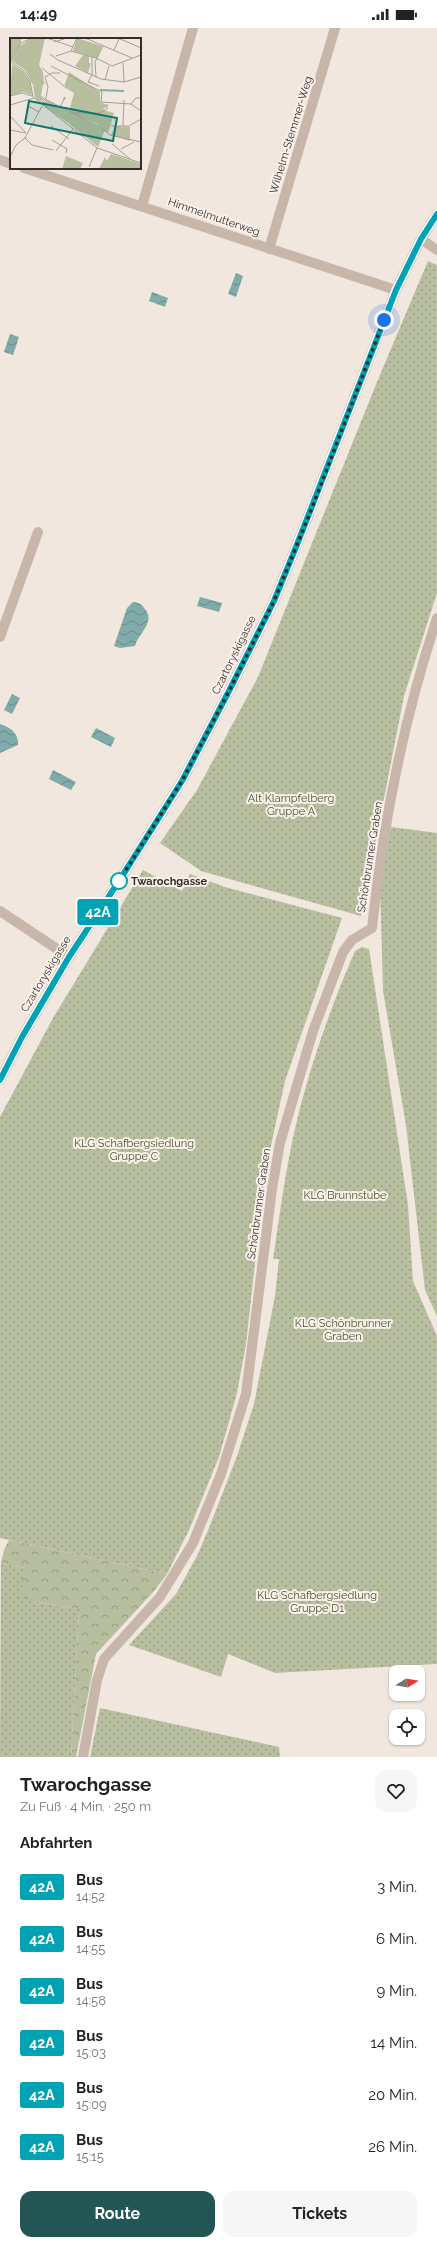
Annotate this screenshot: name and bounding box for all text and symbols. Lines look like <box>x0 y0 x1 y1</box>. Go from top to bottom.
text: 14:49 <box>20 5 57 23</box>
inset map <box>10 38 141 169</box>
street label: Wilhelm-Stemmer-Weg <box>267 75 315 195</box>
street label: Himmelmutterweg <box>166 195 262 239</box>
your location <box>374 310 394 330</box>
street label: Czartoryskigasse <box>209 613 259 697</box>
park label: Alt Klampfelberg Gruppe A <box>248 792 334 818</box>
street label: Schönbrunner Graben <box>355 801 385 913</box>
marker: Twarochgasse <box>110 872 128 890</box>
place label: Twarochgasse <box>131 875 208 888</box>
line badge: 42A <box>75 899 121 925</box>
text: 42A <box>85 904 111 920</box>
street label: Czartoryskigasse <box>18 933 74 1014</box>
park label: KLG Schafbergsiedlung Gruppe C <box>74 1137 194 1163</box>
street label: Schönbrunner Graben <box>245 1147 273 1261</box>
park label: KLG Brunnstube <box>303 1189 387 1202</box>
park label: KLG Schönbrunner Graben <box>295 1317 391 1343</box>
park label: KLG Schafbergsiedlung Gruppe D1 <box>257 1589 377 1615</box>
north arrow <box>389 1665 425 1701</box>
map controls <box>389 1665 425 1745</box>
button: locate <box>389 1709 425 1745</box>
button: heart <box>375 1770 417 1812</box>
text: Twarochgasse <box>20 1773 151 1795</box>
text: Zu Fuß · 4 Min. · 250 m <box>20 1799 151 1814</box>
text: Abfahrten <box>20 1834 92 1852</box>
text: Bus <box>76 1871 103 1889</box>
text: 3 Min. <box>377 1878 417 1896</box>
text: 42A <box>29 1879 55 1895</box>
text: 14:52 <box>76 1889 105 1904</box>
text: Bus <box>76 1923 103 1941</box>
text: 6 Min. <box>376 1930 417 1948</box>
text: 42A <box>29 1931 55 1947</box>
text: 14:55 <box>76 1941 105 1956</box>
text: Bus <box>76 1975 103 1993</box>
text: 9 Min. <box>376 1982 417 2000</box>
text: 42A <box>29 1983 55 1999</box>
text: 14:58 <box>76 1993 106 2008</box>
text: Bus <box>76 2027 103 2045</box>
text: 14 Min. <box>371 2034 417 2052</box>
text: 42A <box>29 2035 55 2051</box>
text: 15:03 <box>76 2045 106 2060</box>
text: Bus <box>76 2079 103 2097</box>
text: 20 Min. <box>368 2086 417 2104</box>
text: 42A <box>29 2087 55 2103</box>
text: 15:09 <box>76 2097 107 2112</box>
text: Bus <box>76 2131 103 2149</box>
text: 26 Min. <box>368 2138 417 2156</box>
text: 42A <box>29 2139 55 2155</box>
text: 15:15 <box>76 2149 104 2164</box>
button: Route <box>20 2191 215 2237</box>
button: Tickets <box>223 2191 417 2237</box>

